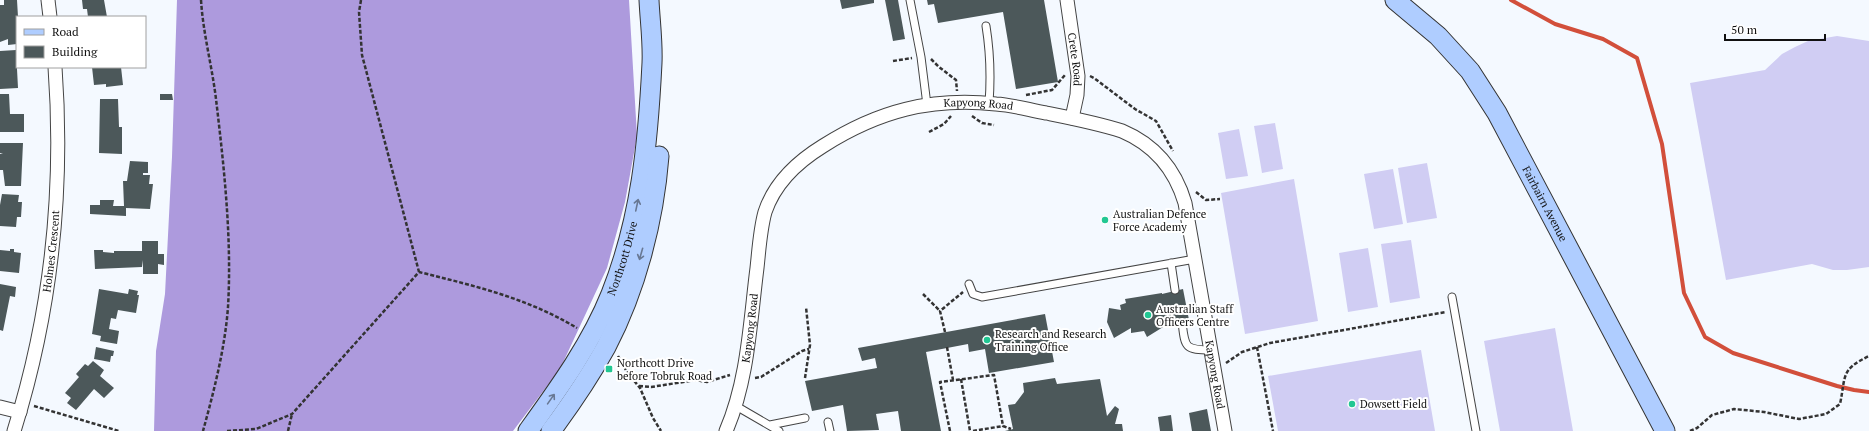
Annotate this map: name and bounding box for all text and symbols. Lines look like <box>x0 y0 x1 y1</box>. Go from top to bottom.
legend <box>16 16 146 68</box>
scale bar <box>1725 16 1825 42</box>
text: 50 m <box>1731 22 1758 37</box>
text: Road <box>52 24 79 39</box>
street label: Crete Road <box>1065 32 1085 86</box>
text: Building <box>52 44 98 59</box>
street label: Kapyong Road <box>943 95 1014 113</box>
street label: Fairbairn Avenue <box>1519 164 1571 244</box>
one-way arrow <box>633 199 641 212</box>
place label: Australian Defence Force Academy <box>1113 207 1207 234</box>
street label: Holmes Crescent <box>39 210 62 293</box>
marker: Australian Defence Force Academy <box>1100 215 1110 225</box>
street label: Northcott Drive <box>604 219 640 298</box>
one-way arrow <box>637 248 644 261</box>
street label: Kapyong Road <box>738 293 761 364</box>
place label: Australian Staff Officers Centre <box>1156 302 1234 329</box>
marker: Australian Staff Officers Centre <box>1143 310 1153 320</box>
place label: Research and Research Training Office <box>995 327 1107 354</box>
marker: Research and Research Training Office <box>982 335 992 345</box>
street label: Kapyong Road <box>1202 339 1228 410</box>
place label: Northcott Drive before Tobruk Road <box>617 356 712 383</box>
marker: Northcott Drive before Tobruk Road <box>604 364 614 374</box>
one-way arrow <box>547 394 555 405</box>
place label: Dowsett Field <box>1360 397 1427 411</box>
marker: Dowsett Field <box>1347 399 1357 409</box>

